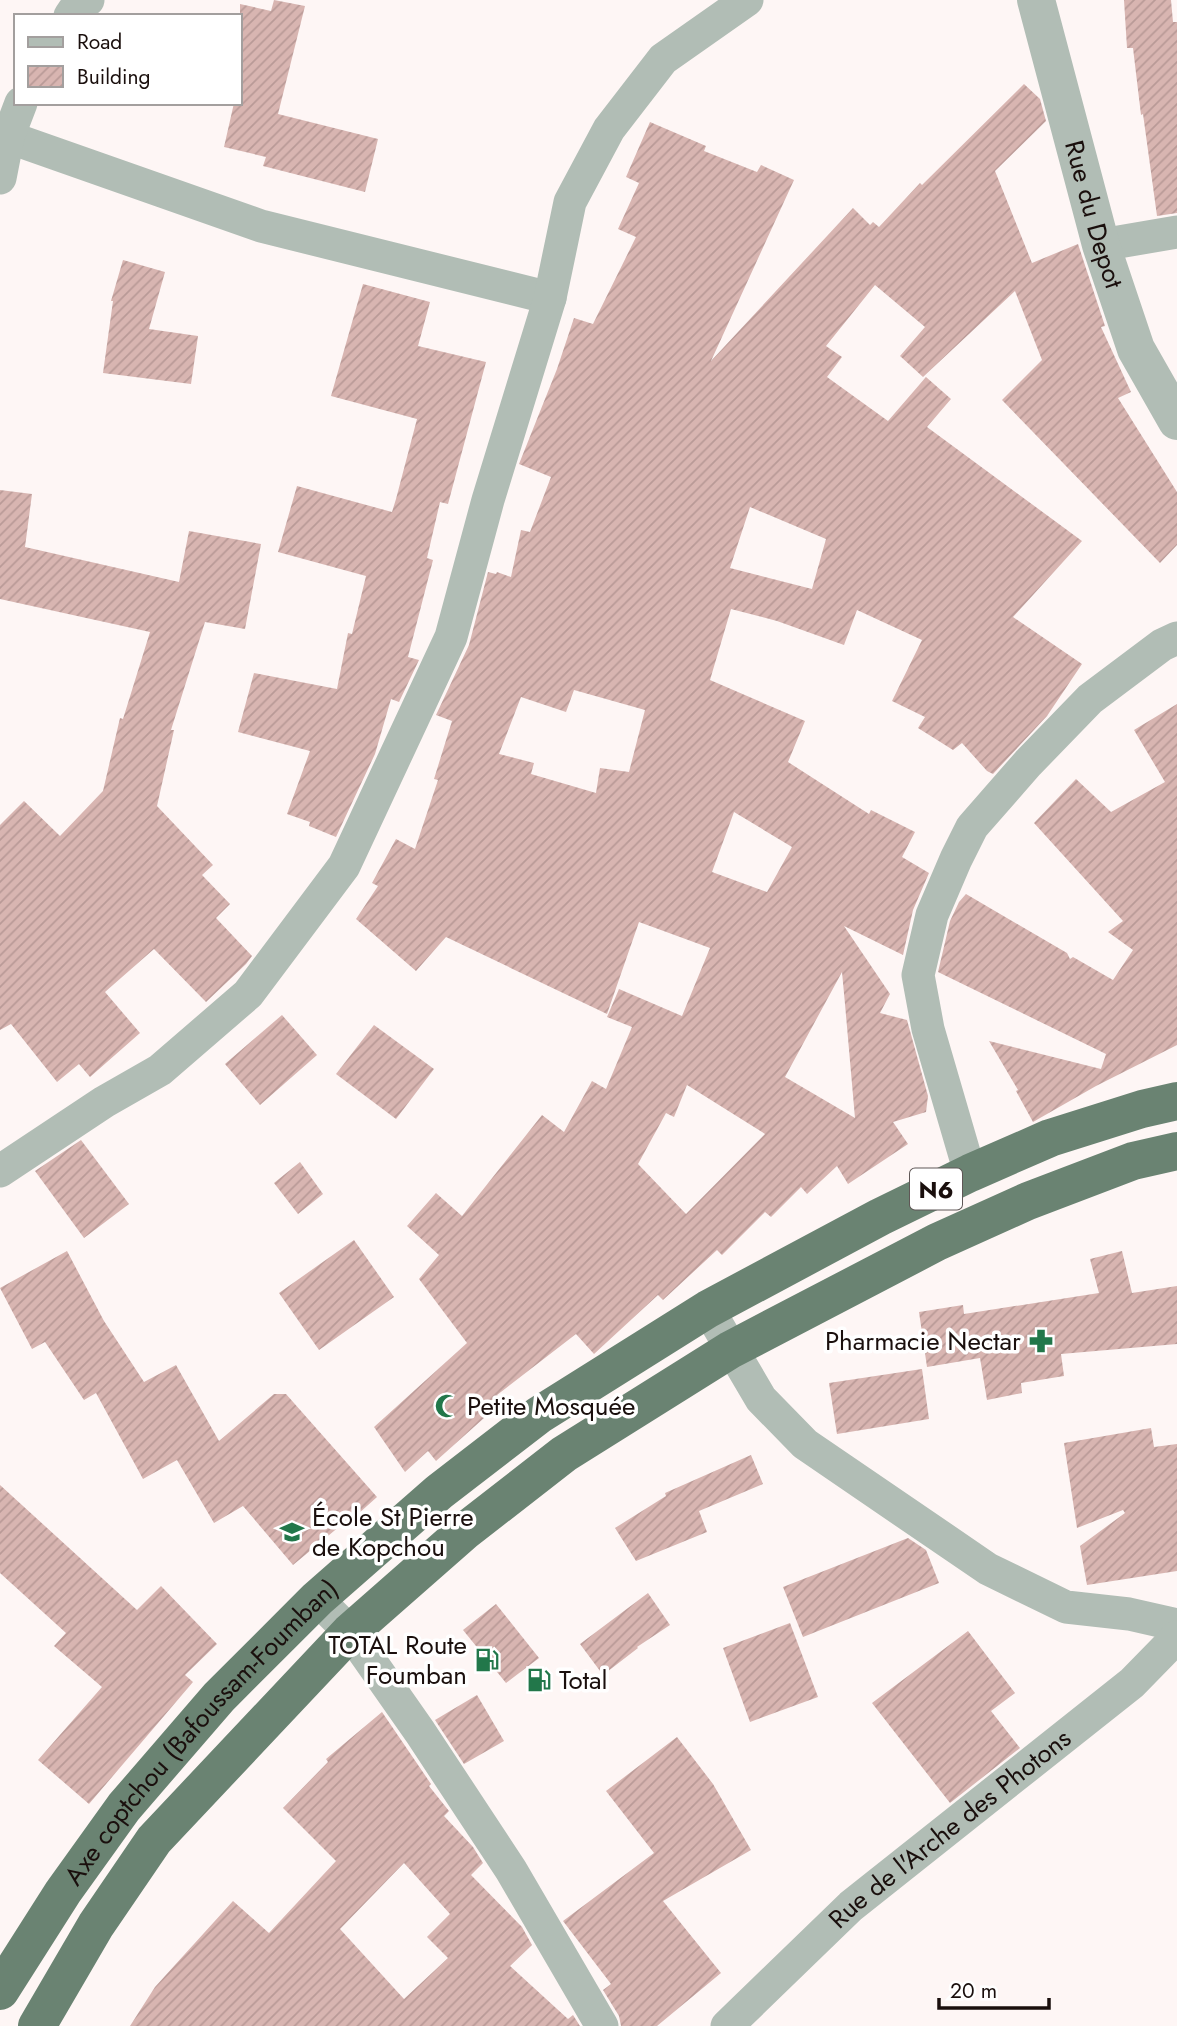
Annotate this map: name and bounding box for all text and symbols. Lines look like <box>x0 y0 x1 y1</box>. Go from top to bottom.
legend <box>14 14 242 105</box>
text: Road <box>77 27 122 57</box>
text: Building <box>77 62 150 92</box>
street label: Rue du Depot <box>1055 136 1133 294</box>
road number: N6 <box>910 1168 962 1210</box>
place label: Pharmacie Nectar <box>825 1322 1021 1360</box>
pharmacy icon: Pharmacie Nectar <box>1027 1327 1055 1355</box>
place label: Petite Mosquée <box>467 1387 635 1425</box>
mosque icon: Petite Mosquée <box>433 1392 461 1420</box>
place label: École St Pierre de Kopchou <box>312 1498 474 1566</box>
school or university icon: École St Pierre de Kopchou <box>278 1518 306 1546</box>
street label: Axe coptchou (Bafoussam-Foumban) <box>55 1570 346 1893</box>
place label: TOTAL Route Foumban <box>328 1626 467 1694</box>
fuel station icon: TOTAL Route Foumban <box>473 1646 501 1674</box>
place label: Total <box>559 1661 607 1699</box>
fuel station icon: Total <box>525 1666 553 1694</box>
street label: Rue de l'Arche des Photons <box>820 1720 1079 1937</box>
scale bar <box>939 1966 1049 2010</box>
text: 20 m <box>950 1976 997 2006</box>

